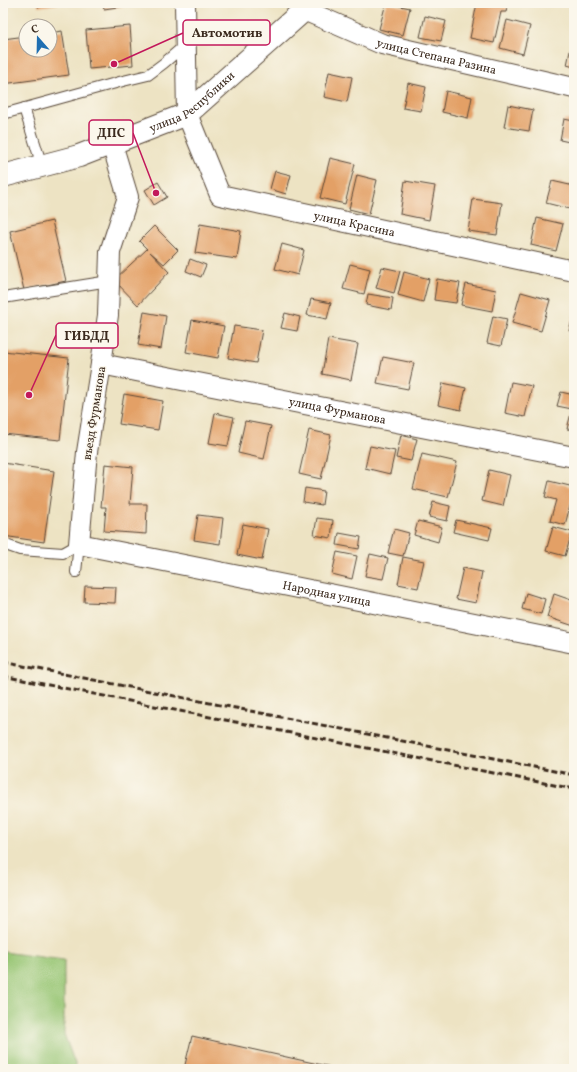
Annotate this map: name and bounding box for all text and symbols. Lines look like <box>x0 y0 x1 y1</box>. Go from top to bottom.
north arrow <box>18 18 58 58</box>
callout: Автомотив <box>183 20 270 45</box>
text: С <box>29 22 41 38</box>
text: Автомотив <box>192 25 262 43</box>
street label: улица Степана Разина <box>374 35 498 79</box>
street label: улица Республики <box>147 68 239 137</box>
callout: ДПС <box>89 120 133 145</box>
text: ДПС <box>97 125 125 143</box>
street label: улица Красина <box>312 208 396 241</box>
callout: ГИБДД <box>56 323 118 348</box>
text: ГИБДД <box>64 328 110 346</box>
street label: въезд Фурманова <box>80 365 110 461</box>
street label: улица Фурманова <box>287 394 387 429</box>
street label: Народная улица <box>281 578 372 611</box>

